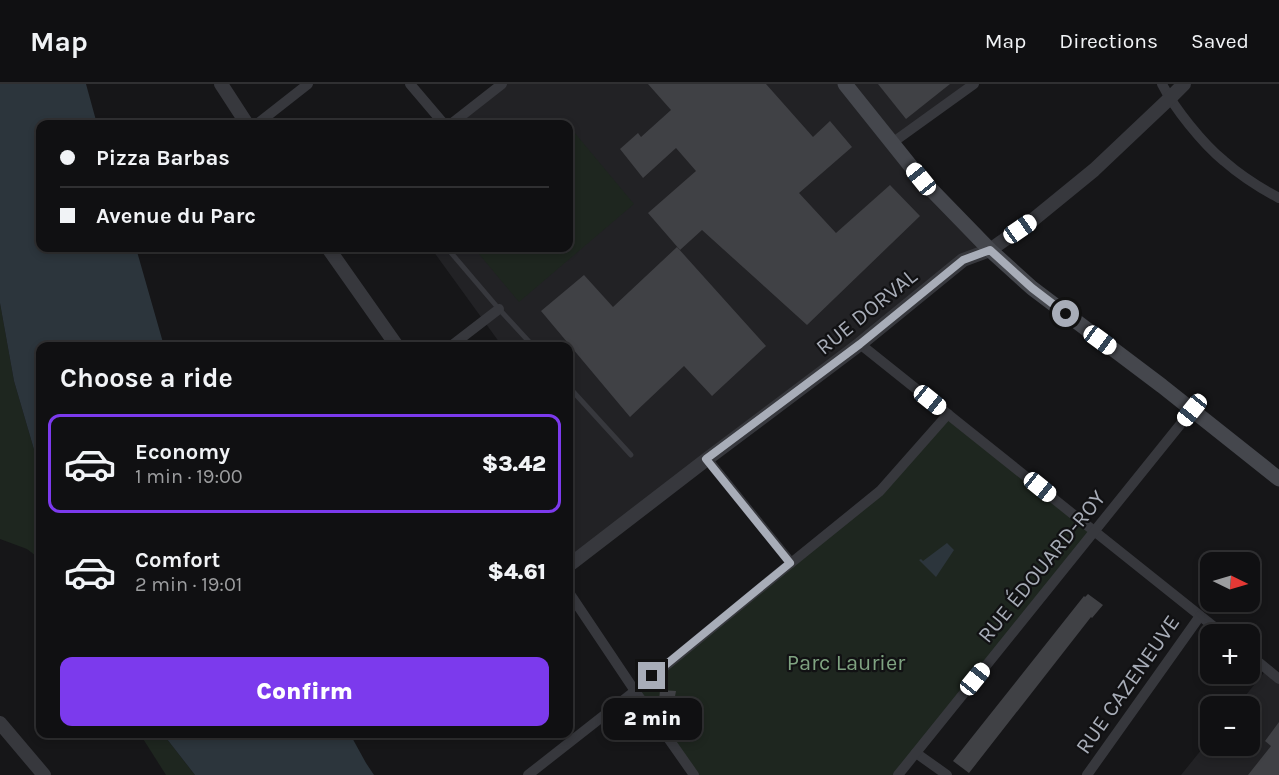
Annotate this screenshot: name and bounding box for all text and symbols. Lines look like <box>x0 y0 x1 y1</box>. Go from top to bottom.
text: Map <box>30 25 88 58</box>
text: Map <box>985 29 1026 53</box>
text: Directions <box>1059 29 1158 53</box>
text: Saved <box>1191 29 1249 53</box>
text: Pizza Barbas <box>96 145 230 171</box>
car <box>903 159 939 199</box>
text: Avenue du Parc <box>96 203 256 229</box>
car <box>1000 211 1040 247</box>
street label: RUE DORVAL <box>811 263 923 360</box>
route start <box>1052 300 1079 327</box>
car <box>1080 322 1120 358</box>
text: Choose a ride <box>60 362 233 394</box>
car <box>910 382 950 418</box>
car <box>1174 390 1210 430</box>
icon: car <box>63 437 117 491</box>
text: Economy <box>135 439 230 465</box>
text: $3.42 <box>482 451 546 477</box>
text: 1 min · 19:00 <box>135 465 243 488</box>
car <box>1020 469 1060 505</box>
street label: RUE ÉDOUARD-ROY <box>972 485 1111 648</box>
icon: car <box>63 545 117 599</box>
text: Comfort <box>135 547 220 573</box>
north arrow <box>1200 552 1260 612</box>
map controls <box>1200 552 1260 756</box>
text: $4.61 <box>487 559 546 585</box>
text: 2 min · 19:01 <box>135 573 242 596</box>
street label: RUE CAZENEUVE <box>1070 610 1185 759</box>
button: + <box>1200 624 1260 684</box>
park label: Parc Laurier <box>787 650 905 676</box>
button: Confirm <box>60 657 549 726</box>
car <box>957 659 993 699</box>
route end <box>638 662 665 689</box>
button: − <box>1200 696 1260 756</box>
callout: 2 min <box>602 697 702 739</box>
text: 2 min <box>624 707 681 730</box>

